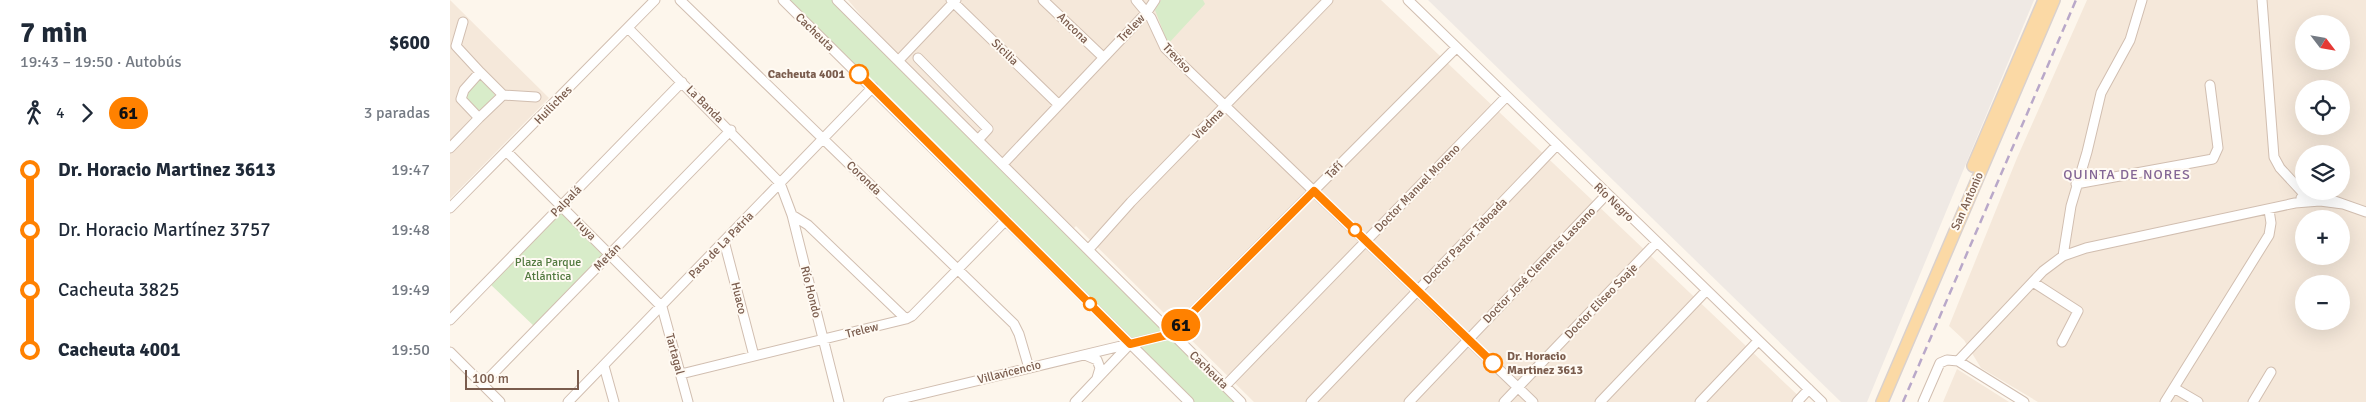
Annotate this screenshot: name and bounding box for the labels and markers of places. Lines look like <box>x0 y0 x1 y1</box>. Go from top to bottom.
marker: Cacheuta 4001 <box>849 64 869 84</box>
place label: Cacheuta 4001 <box>768 67 846 82</box>
unlabelled marker <box>1348 223 1362 237</box>
unlabelled marker <box>1083 297 1097 311</box>
place label: Dr. Horacio Martinez 3613 <box>1507 349 1583 378</box>
marker: Dr. Horacio Martinez 3613 <box>1483 353 1503 373</box>

